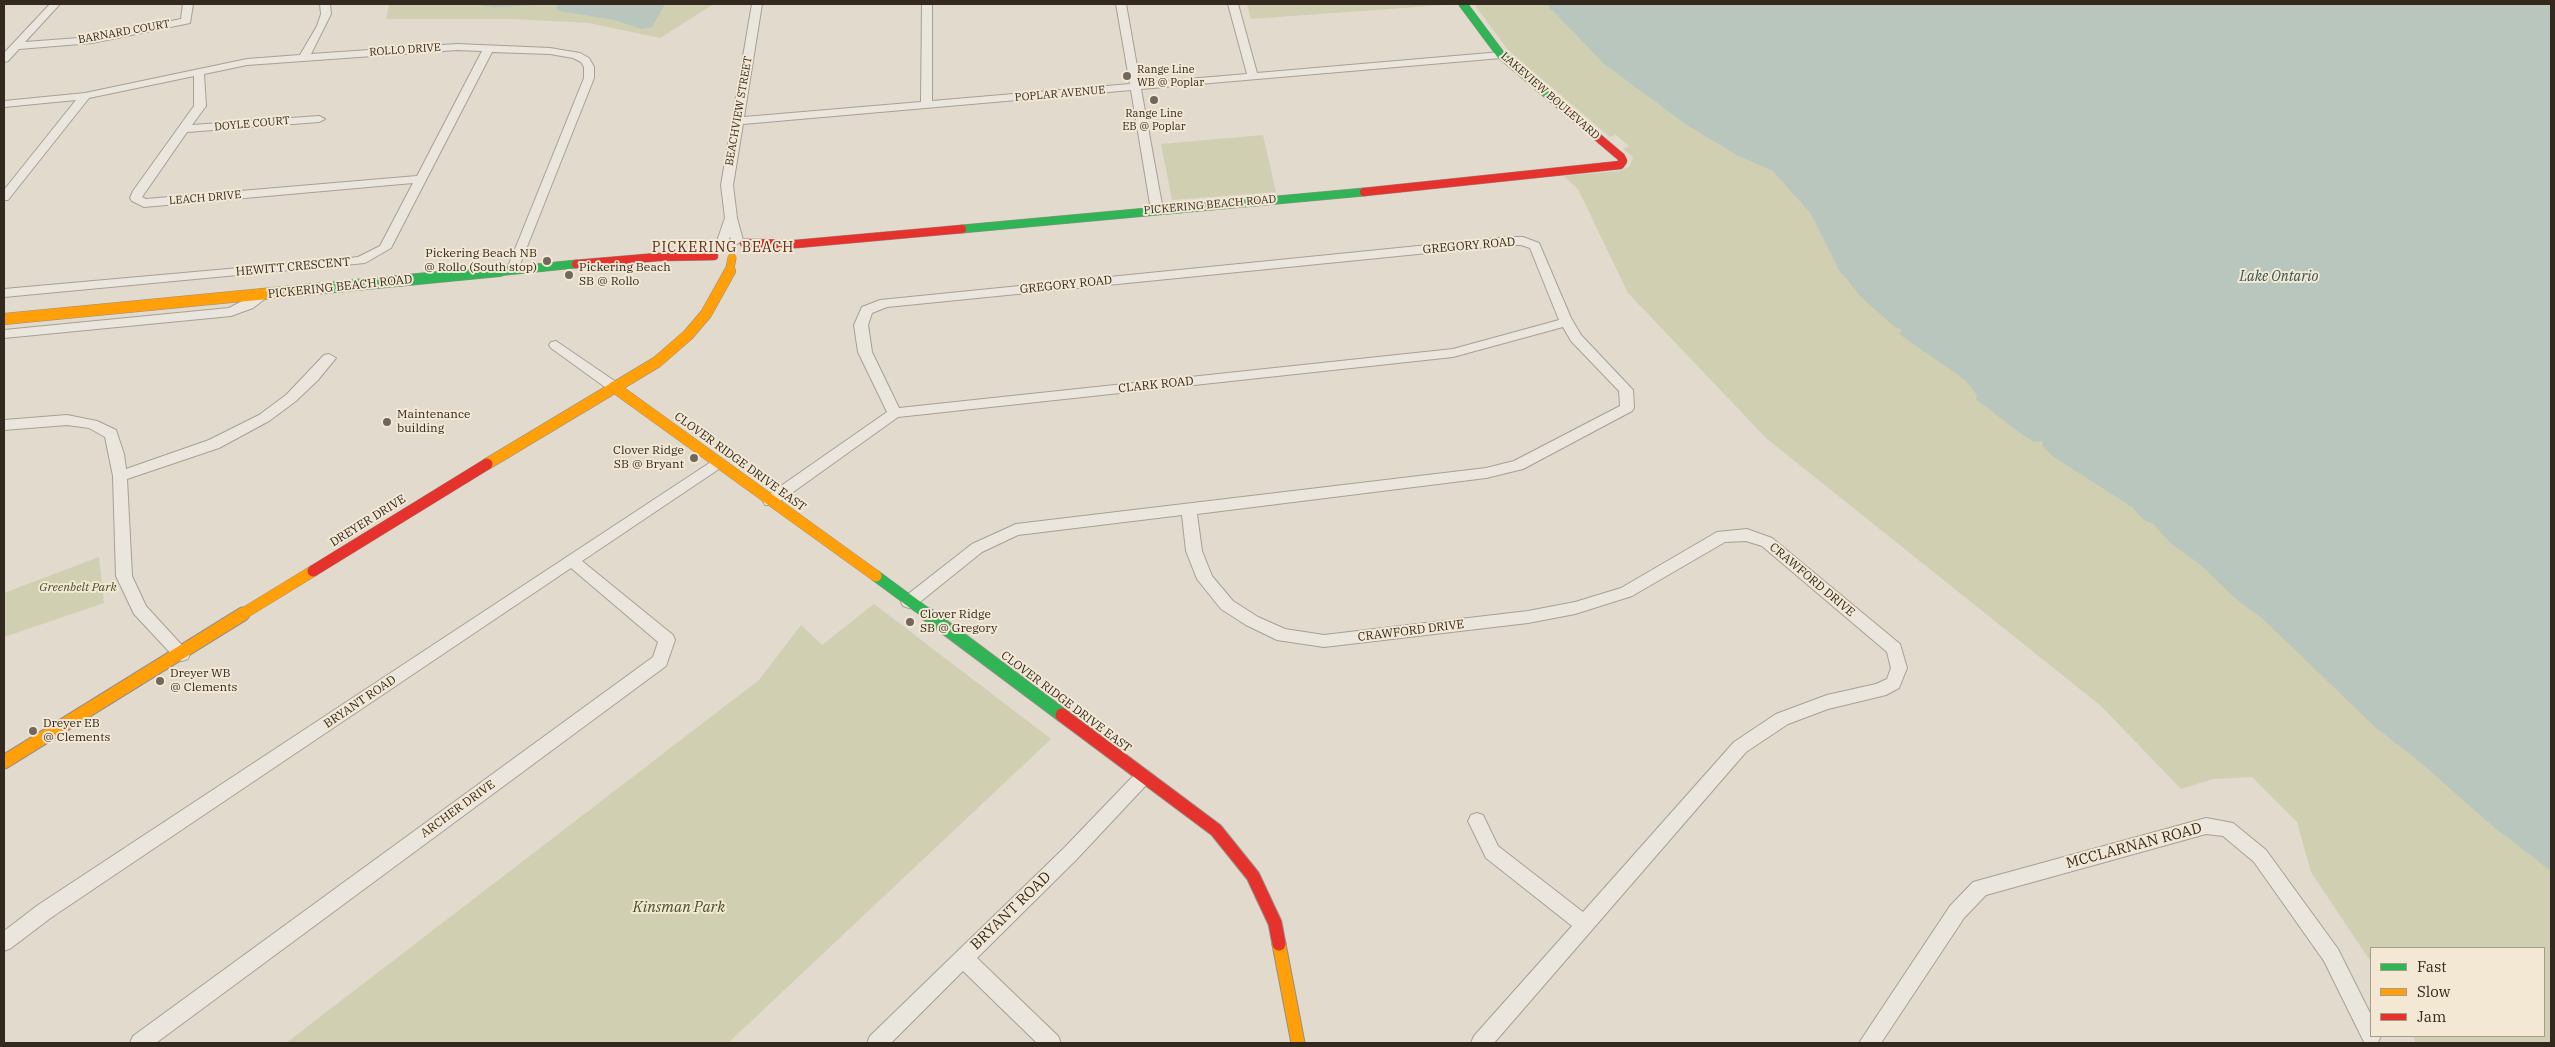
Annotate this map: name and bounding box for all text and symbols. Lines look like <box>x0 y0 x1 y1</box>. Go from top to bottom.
street label: BARNARD COURT <box>77 17 171 47</box>
street label: ROLLO DRIVE <box>369 41 441 59</box>
street label: LAKEVIEW BOULEVARD <box>1498 50 1602 142</box>
street label: BEACHVIEW STREET <box>723 55 755 167</box>
place label: Range Line WB @ Poplar <box>1137 63 1204 89</box>
marker: Range Line WB @ Poplar <box>1121 70 1133 82</box>
street label: POPLAR AVENUE <box>1014 83 1106 105</box>
marker: Range Line EB @ Poplar <box>1148 94 1160 106</box>
place label: Range Line EB @ Poplar <box>1122 107 1186 133</box>
street label: DOYLE COURT <box>214 114 290 134</box>
street label: LEACH DRIVE <box>168 188 242 208</box>
street label: PICKERING BEACH ROAD <box>1143 193 1277 217</box>
street label: GREGORY ROAD <box>1422 235 1516 257</box>
district label: PICKERING BEACH <box>650 240 796 256</box>
place label: Pickering Beach NB @ Rollo (South stop) <box>424 247 537 275</box>
street label: HEWITT CRESCENT <box>235 255 351 279</box>
marker: Pickering Beach NB @ Rollo (South stop) <box>541 255 553 267</box>
place label: Pickering Beach SB @ Rollo <box>579 261 671 289</box>
marker: Pickering Beach SB @ Rollo <box>563 269 575 281</box>
water label: Lake Ontario <box>2240 269 2318 285</box>
street label: PICKERING BEACH ROAD <box>267 272 413 302</box>
street label: GREGORY ROAD <box>1019 273 1113 297</box>
street label: CLARK ROAD <box>1118 374 1194 396</box>
place label: Maintenance building <box>397 408 471 436</box>
street label: CLOVER RIDGE DRIVE EAST <box>671 409 809 515</box>
marker: Maintenance building <box>381 416 393 428</box>
place label: Clover Ridge SB @ Bryant <box>613 444 684 472</box>
marker: Clover Ridge SB @ Bryant <box>688 452 700 464</box>
street label: DREYER DRIVE <box>328 492 408 550</box>
street label: CRAWFORD DRIVE <box>1766 540 1858 620</box>
park label: Greenbelt Park <box>39 581 117 595</box>
place label: Clover Ridge SB @ Gregory <box>920 608 997 636</box>
marker: Clover Ridge SB @ Gregory <box>904 616 916 628</box>
street label: CRAWFORD DRIVE <box>1357 617 1465 645</box>
street label: CLOVER RIDGE DRIVE EAST <box>998 648 1134 756</box>
place label: Dreyer WB @ Clements <box>170 667 237 695</box>
street label: BRYANT ROAD <box>321 673 399 731</box>
marker: Dreyer WB @ Clements <box>154 675 166 687</box>
place label: Dreyer EB @ Clements <box>43 717 110 745</box>
marker: Dreyer EB @ Clements <box>27 725 39 737</box>
street label: ARCHER DRIVE <box>418 777 498 841</box>
street label: MCCLARNAN ROAD <box>2064 819 2204 873</box>
street label: BRYANT ROAD <box>967 868 1055 954</box>
park label: Kinsman Park <box>633 899 725 917</box>
legend <box>2370 947 2545 1037</box>
text: Fast <box>2417 957 2447 976</box>
text: Slow <box>2417 982 2450 1001</box>
text: Jam <box>2417 1007 2446 1026</box>

